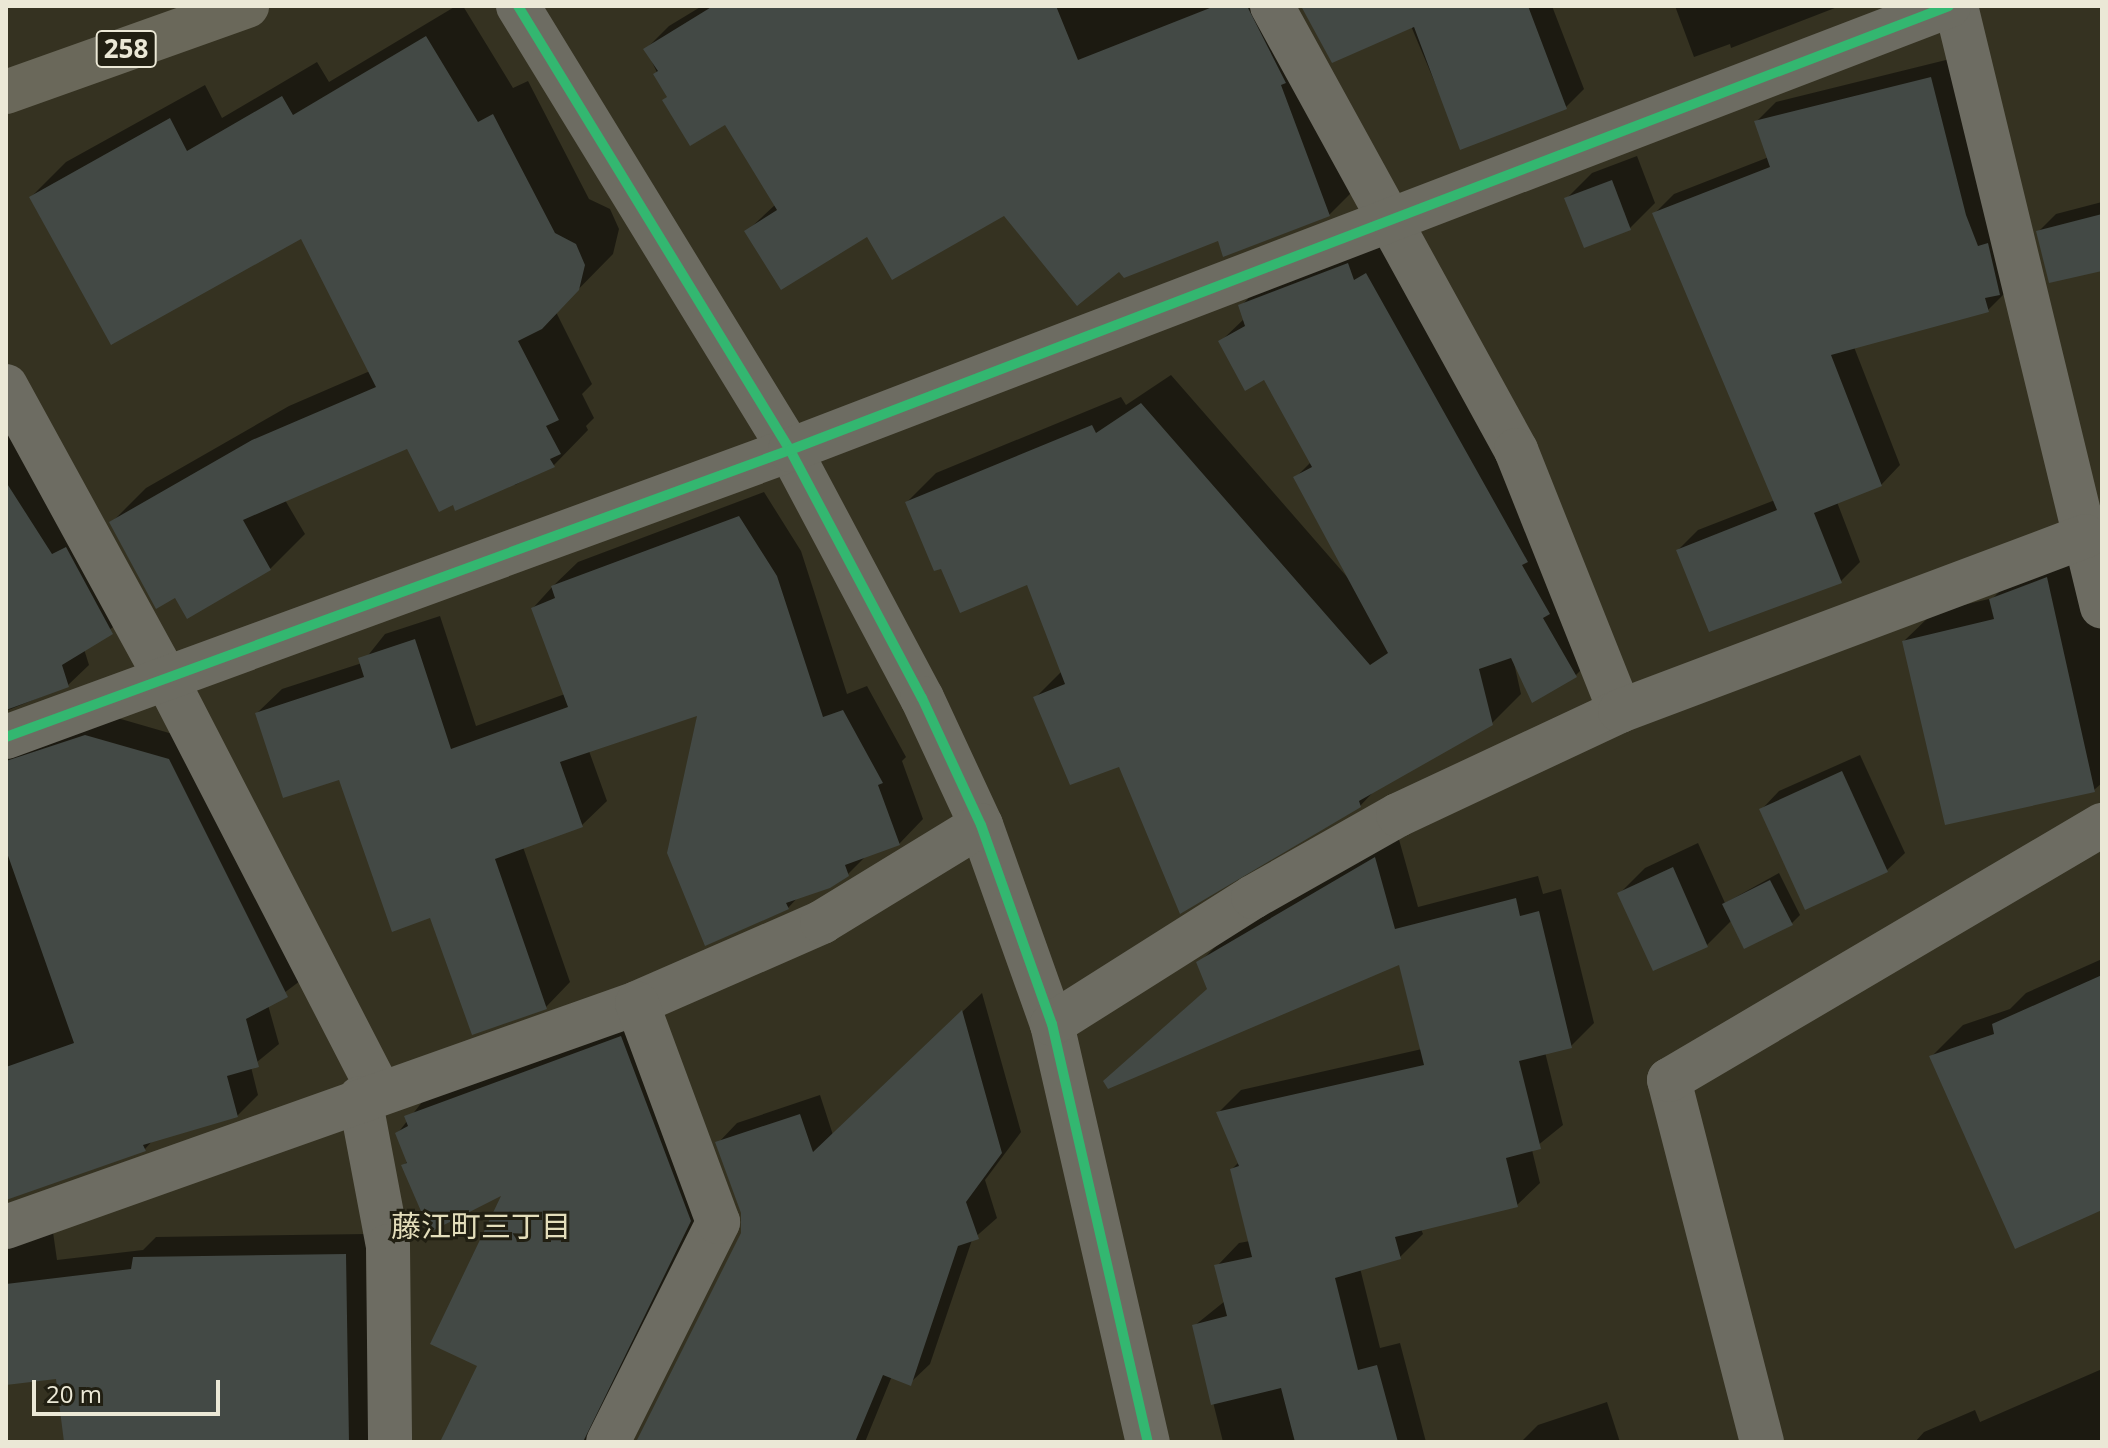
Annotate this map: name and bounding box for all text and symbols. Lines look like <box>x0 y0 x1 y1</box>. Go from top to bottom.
road number: 258 <box>94 27 158 71</box>
district label: 藤江町三丁目 <box>391 1208 571 1244</box>
scale bar <box>36 1364 224 1414</box>
text: 20 m <box>46 1377 102 1410</box>

